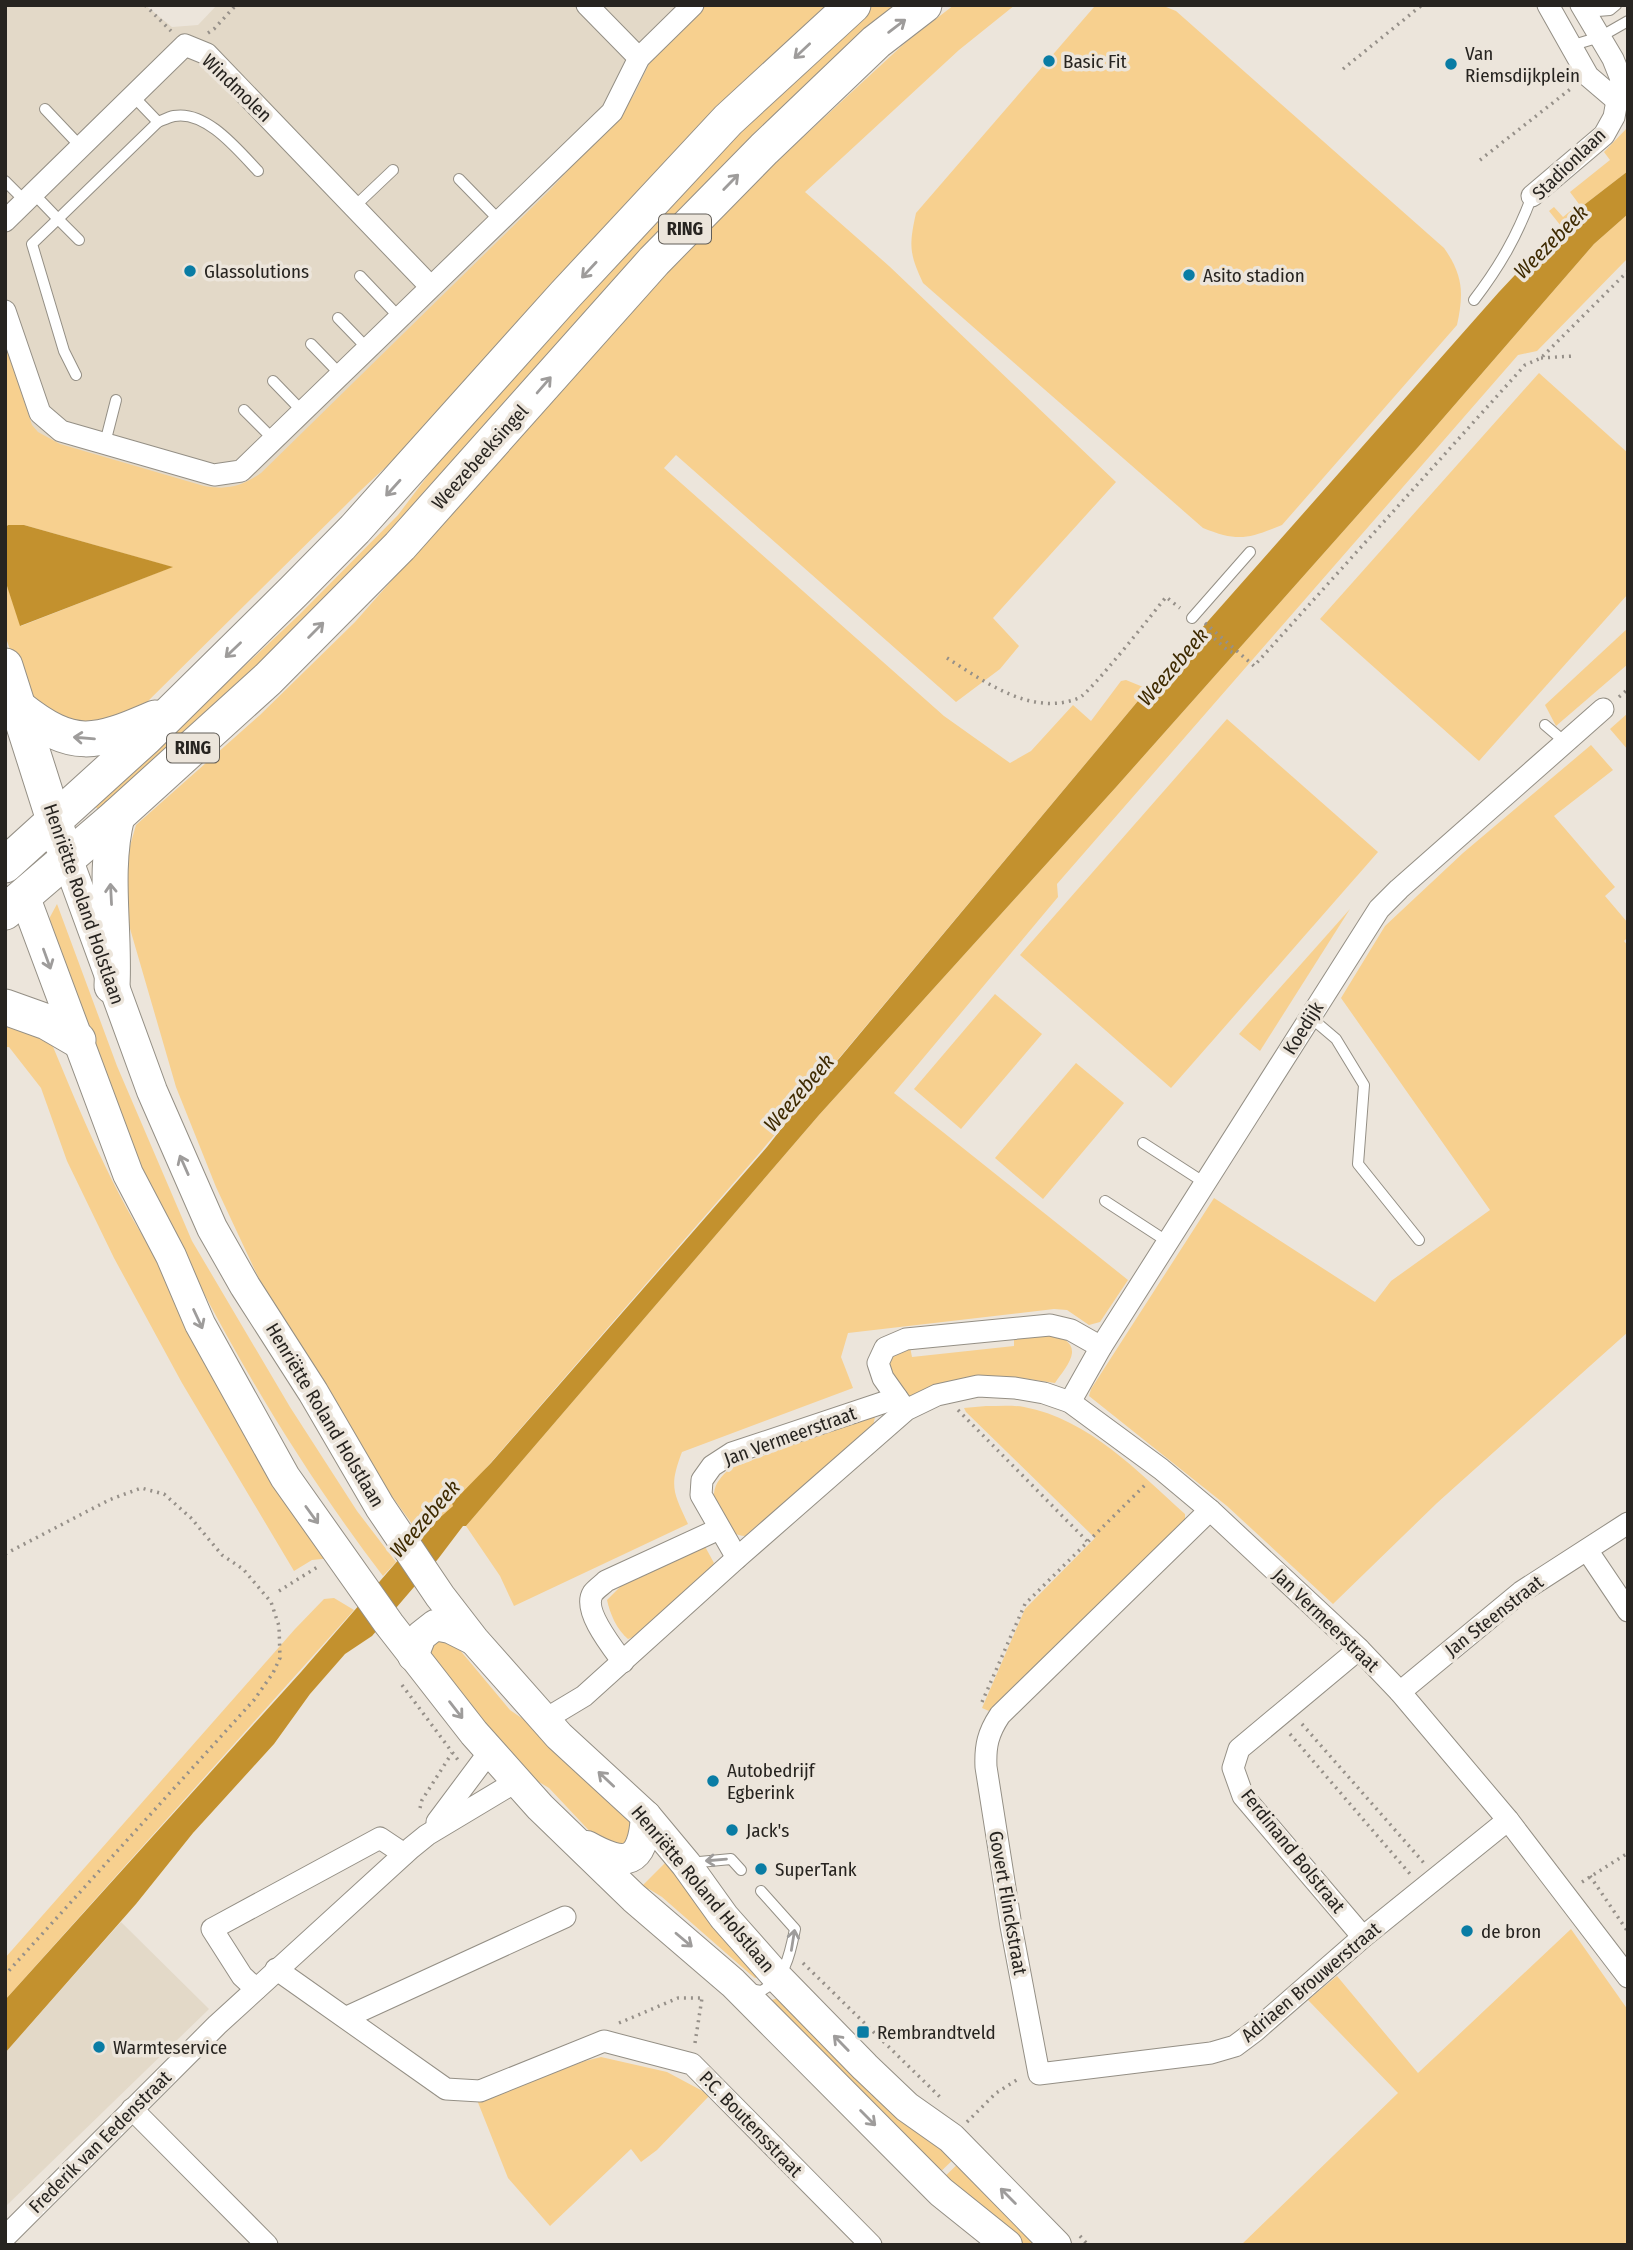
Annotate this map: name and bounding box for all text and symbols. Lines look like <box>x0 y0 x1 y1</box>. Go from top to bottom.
one-way arrow <box>887 18 905 33</box>
one-way arrow <box>794 42 811 59</box>
place label: Van Riemsdijkplein <box>1465 42 1580 87</box>
street label: Windmolen <box>197 49 277 127</box>
place label: Basic Fit <box>1063 50 1128 73</box>
marker: Basic Fit <box>1041 53 1057 69</box>
marker: Van Riemsdijkplein <box>1443 56 1459 72</box>
street label: Stadionlaan <box>1527 123 1611 205</box>
one-way arrow <box>723 174 740 191</box>
water label: Weezebeek <box>1508 199 1594 285</box>
road number: RING <box>659 214 711 244</box>
place label: Glassolutions <box>204 260 309 283</box>
one-way arrow <box>581 261 597 279</box>
marker: Glassolutions <box>182 263 198 279</box>
place label: Asito stadion <box>1203 264 1305 287</box>
marker: Asito stadion <box>1181 267 1197 283</box>
one-way arrow <box>536 377 552 395</box>
street label: Weezebeeksingel <box>427 400 533 514</box>
one-way arrow <box>385 479 401 497</box>
one-way arrow <box>307 622 324 639</box>
water label: Weezebeek <box>1132 623 1214 711</box>
one-way arrow <box>225 642 242 659</box>
one-way arrow <box>73 731 96 744</box>
road number: RING <box>167 734 219 762</box>
street label: Henriëtte Roland Holstlaan <box>39 801 129 1007</box>
one-way arrow <box>105 882 118 905</box>
one-way arrow <box>42 948 55 970</box>
street label: Koedijk <box>1278 997 1328 1059</box>
water label: Weezebeek <box>758 1049 840 1137</box>
one-way arrow <box>177 1155 190 1177</box>
one-way arrow <box>192 1308 205 1329</box>
street label: Henriëtte Roland Holstlaan <box>261 1319 389 1511</box>
street label: Jan Vermeerstraat <box>721 1401 860 1471</box>
water label: Weezebeek <box>384 1475 466 1563</box>
one-way arrow <box>305 1505 320 1524</box>
street label: Jan Vermeerstraat <box>1268 1563 1385 1677</box>
street label: Jan Steenstraat <box>1440 1570 1548 1661</box>
one-way arrow <box>448 1700 463 1718</box>
place label: Autobedrijf Egberink <box>727 1759 816 1804</box>
one-way arrow <box>598 1770 615 1787</box>
marker: Autobedrijf Egberink <box>705 1773 721 1789</box>
street label: Ferdinand Bolstraat <box>1236 1784 1350 1918</box>
street label: Henriëtte Roland Holstlaan <box>626 1801 780 1977</box>
place label: Jack's <box>746 1819 789 1842</box>
marker: Jack's <box>724 1822 740 1838</box>
street label: Govert Flinckstraat <box>984 1829 1032 1978</box>
one-way arrow <box>705 1854 728 1867</box>
place label: SuperTank <box>775 1858 857 1881</box>
marker: SuperTank <box>753 1861 769 1877</box>
street label: Adriaen Brouwerstraat <box>1237 1917 1386 2047</box>
place label: de bron <box>1481 1920 1541 1943</box>
marker: de bron <box>1459 1923 1475 1939</box>
one-way arrow <box>786 1929 799 1952</box>
one-way arrow <box>674 1932 692 1948</box>
place label: Rembrandtveld <box>877 2021 996 2044</box>
marker: Rembrandtveld <box>855 2024 871 2040</box>
one-way arrow <box>833 2035 850 2052</box>
place label: Warmteservice <box>113 2036 227 2059</box>
marker: Warmteservice <box>91 2039 107 2055</box>
street label: Frederik van Eedenstraat <box>24 2065 177 2218</box>
street label: P.C. Boutensstraat <box>695 2066 808 2182</box>
one-way arrow <box>859 2109 876 2126</box>
one-way arrow <box>1000 2188 1017 2205</box>

